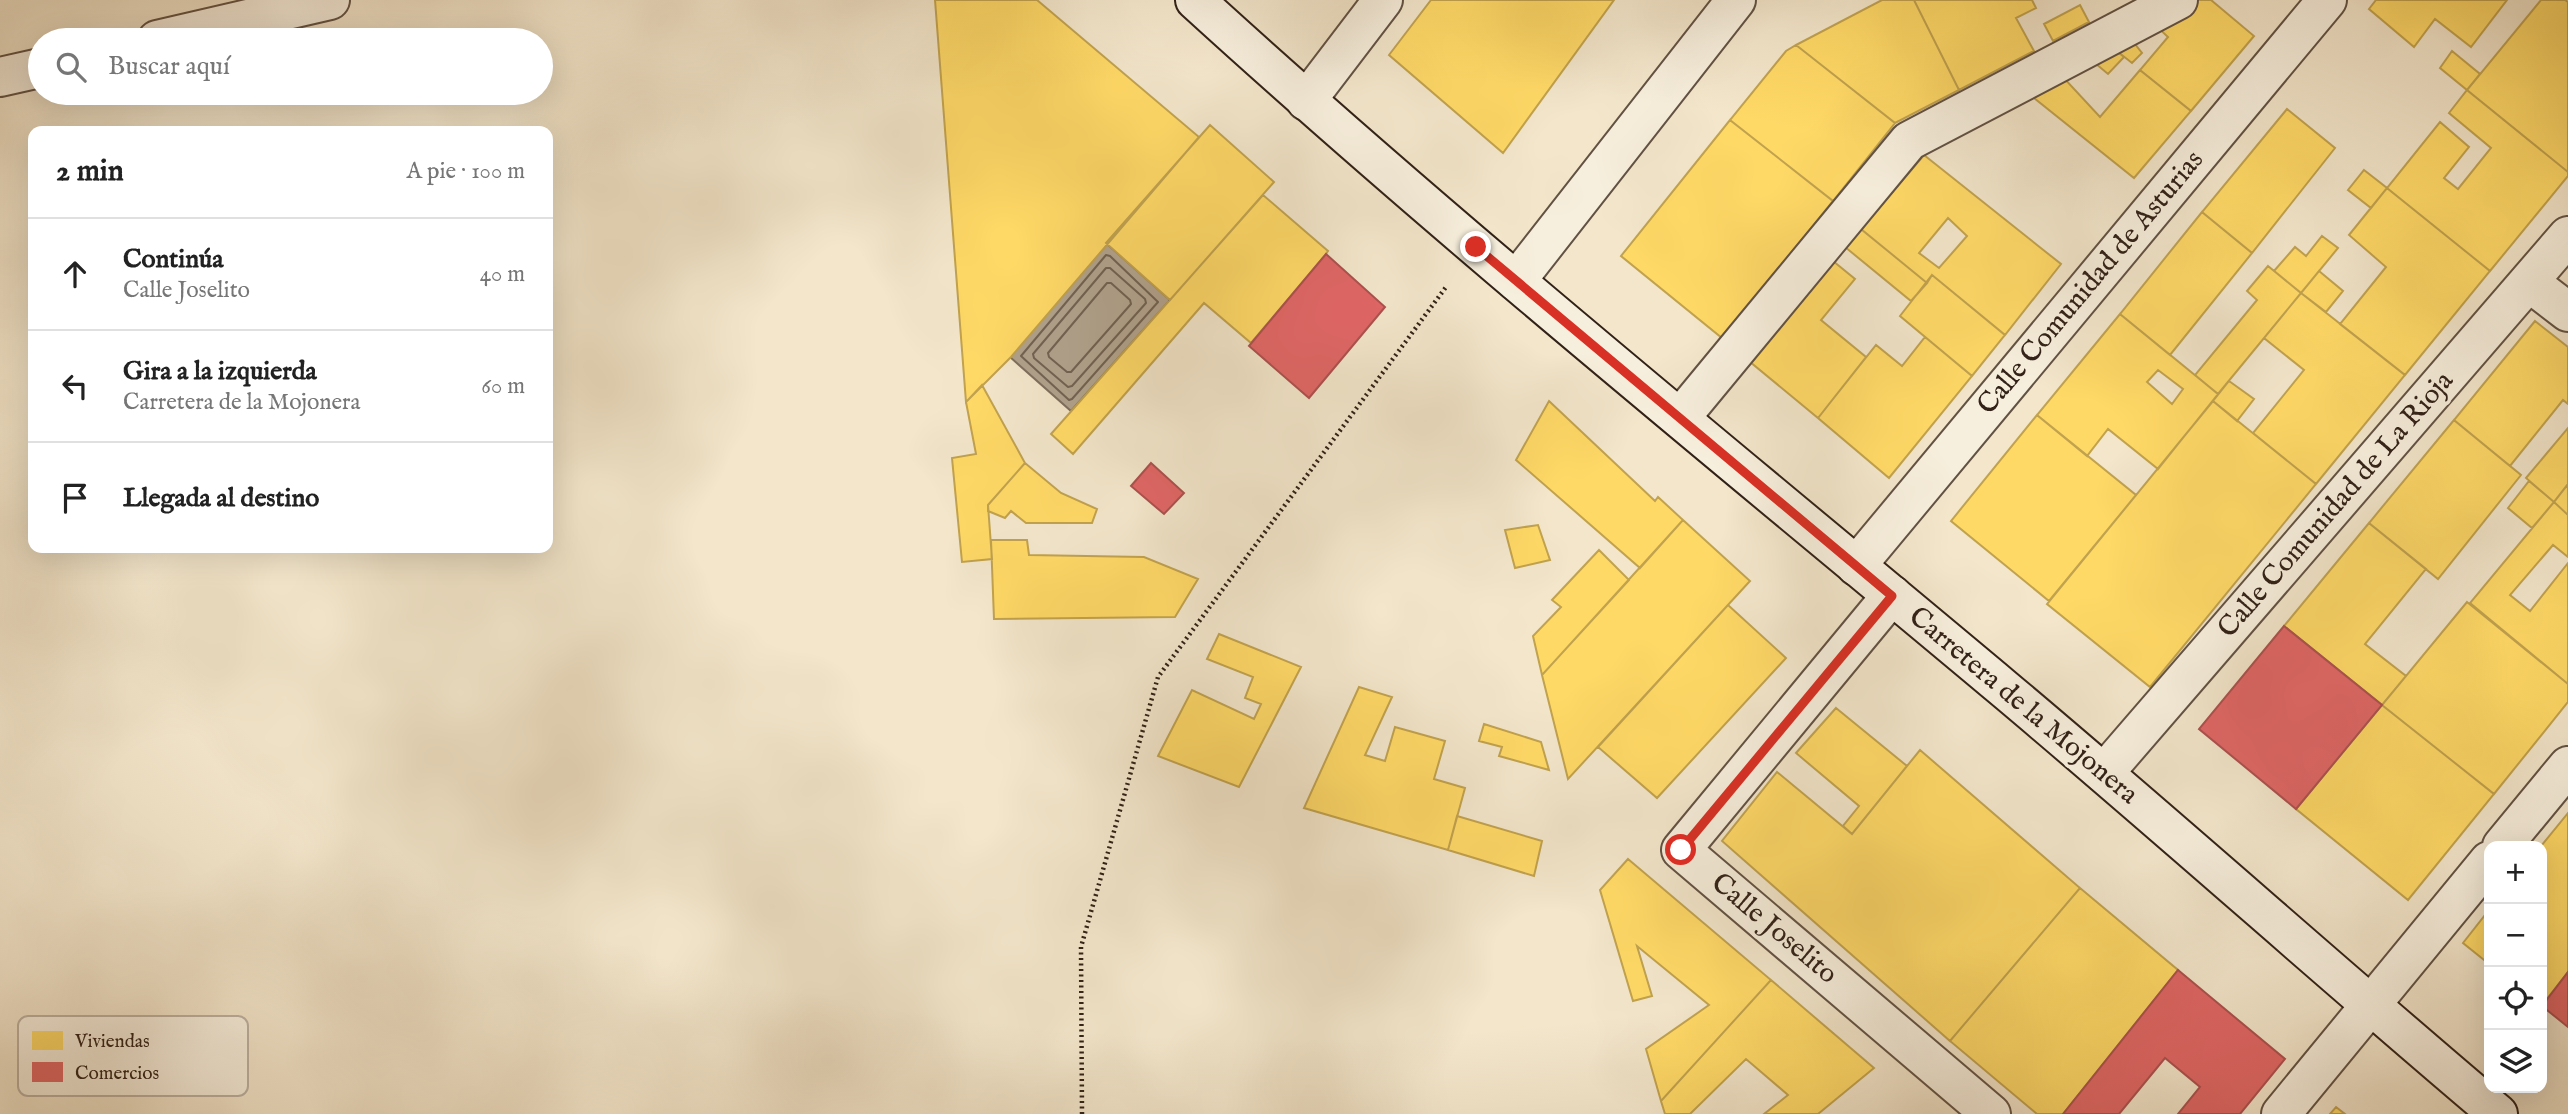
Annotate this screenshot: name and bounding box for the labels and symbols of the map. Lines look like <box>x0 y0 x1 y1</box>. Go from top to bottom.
street label: Calle Comunidad de Asturias <box>1970 144 2212 422</box>
route end <box>1460 231 1491 262</box>
street label: Calle Comunidad de La Rioja <box>2211 364 2462 646</box>
street label: Carretera de la Mojonera <box>1901 600 2146 813</box>
route start <box>1665 834 1696 865</box>
street label: Calle Joselito <box>1704 866 1844 992</box>
legend <box>18 1016 248 1096</box>
text: Viviendas <box>74 1030 150 1054</box>
text: Comercios <box>75 1062 159 1086</box>

